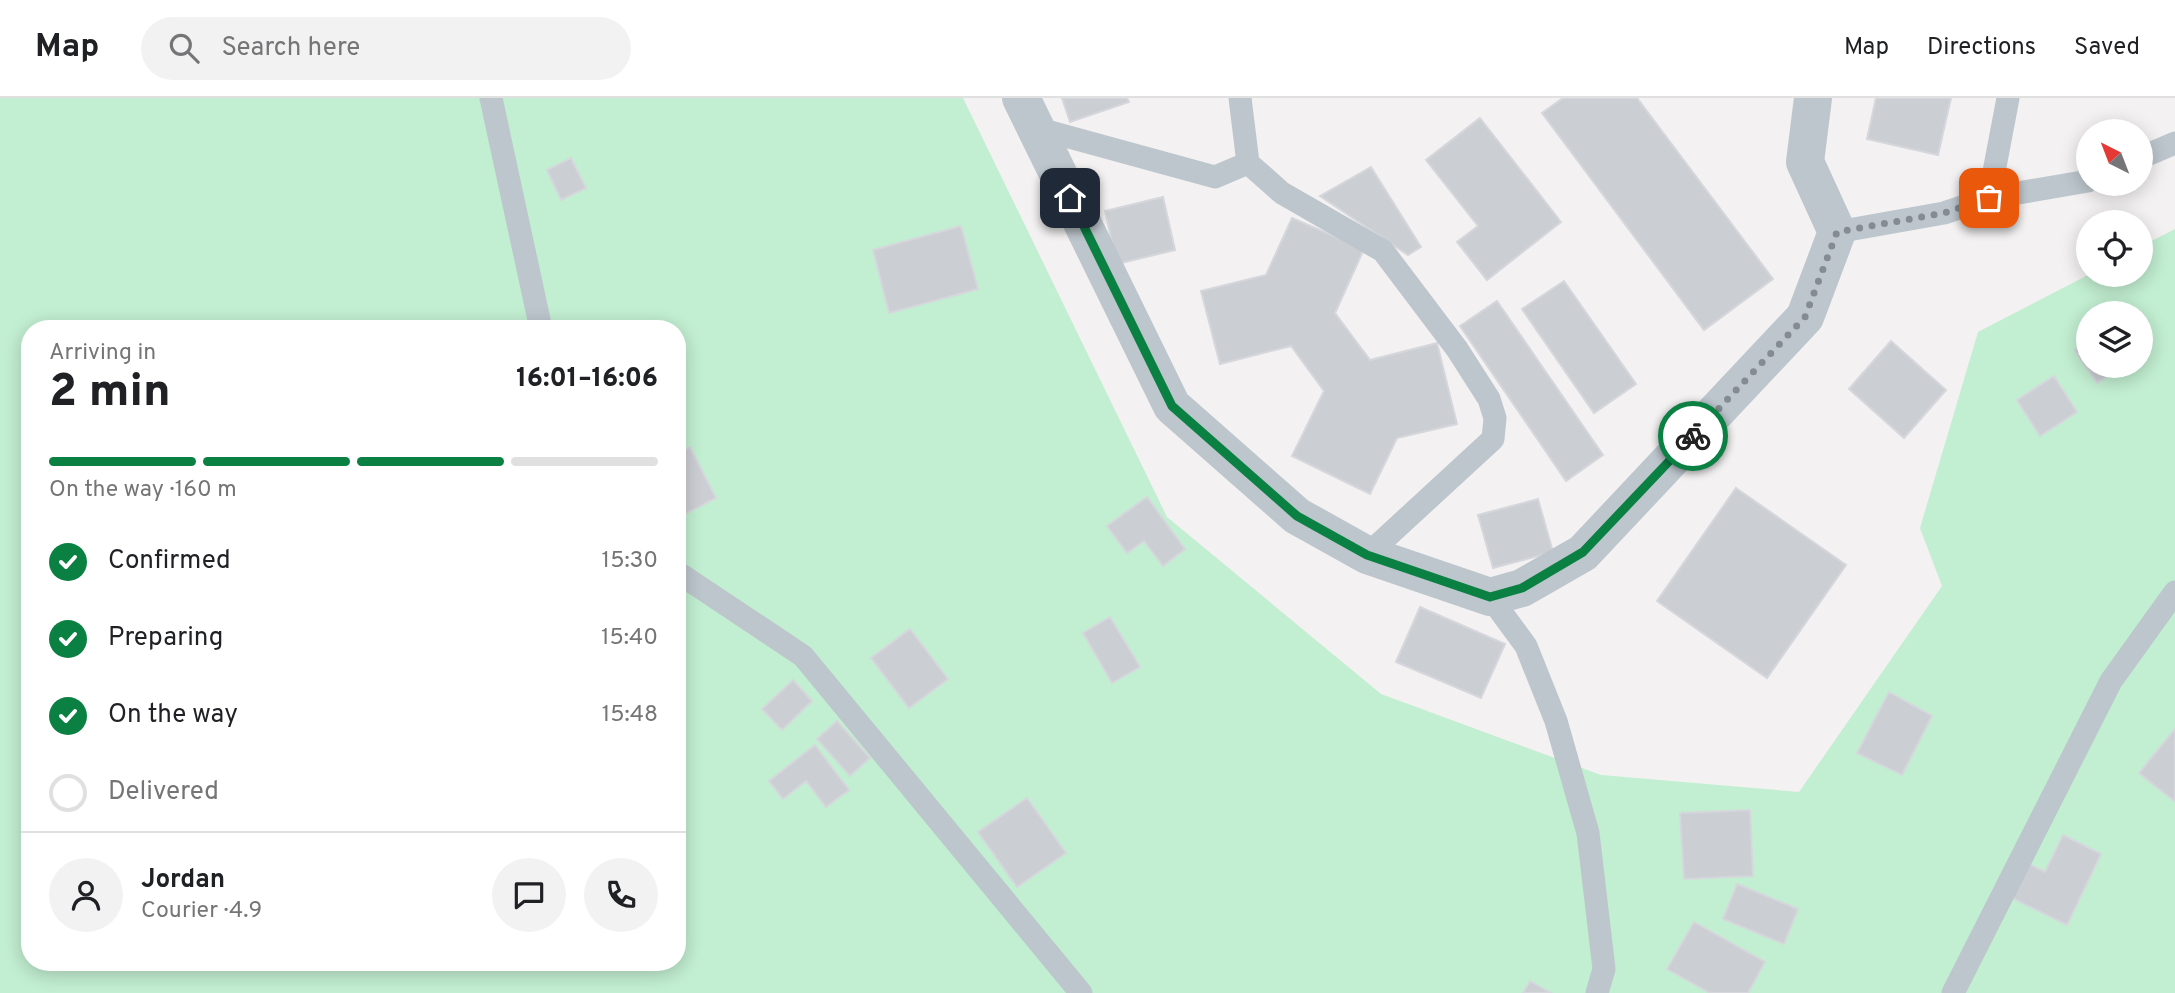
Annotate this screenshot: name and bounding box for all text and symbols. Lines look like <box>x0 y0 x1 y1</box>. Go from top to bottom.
search box <box>141 17 631 80</box>
text: Map <box>35 27 99 69</box>
icon: search <box>165 29 203 67</box>
text: Search here <box>221 32 360 65</box>
text: Map <box>1844 33 1889 63</box>
text: Directions <box>1927 33 2036 63</box>
text: Saved <box>2074 33 2140 63</box>
north arrow <box>2076 119 2152 196</box>
map controls <box>2076 119 2153 378</box>
pin <box>1040 168 1100 228</box>
pin <box>1959 168 2019 228</box>
icon: home <box>1051 179 1089 217</box>
icon: bag <box>1970 179 2008 217</box>
button: locate <box>2076 210 2153 287</box>
button: layers <box>2076 301 2153 378</box>
text: Arriving in <box>49 339 156 368</box>
text: 16:01–16:06 <box>516 363 658 396</box>
text: 2 min <box>49 364 171 423</box>
courier <box>1658 401 1728 471</box>
icon: bike <box>1674 417 1712 455</box>
text: On the way · 160 m <box>49 476 237 505</box>
icon: check <box>49 543 87 581</box>
text: Confirmed <box>108 545 231 578</box>
text: 15:30 <box>602 547 658 576</box>
icon: check <box>49 620 87 658</box>
text: Preparing <box>108 622 223 655</box>
text: 15:40 <box>601 624 658 653</box>
icon: check <box>49 697 87 735</box>
text: On the way <box>108 699 238 732</box>
text: 15:48 <box>602 701 658 730</box>
text: Delivered <box>108 776 219 809</box>
button: person <box>49 858 123 932</box>
button: chat <box>492 858 566 932</box>
button: phone <box>584 858 658 932</box>
text: Jordan <box>141 864 225 897</box>
text: Courier · 4.9 <box>141 897 262 926</box>

